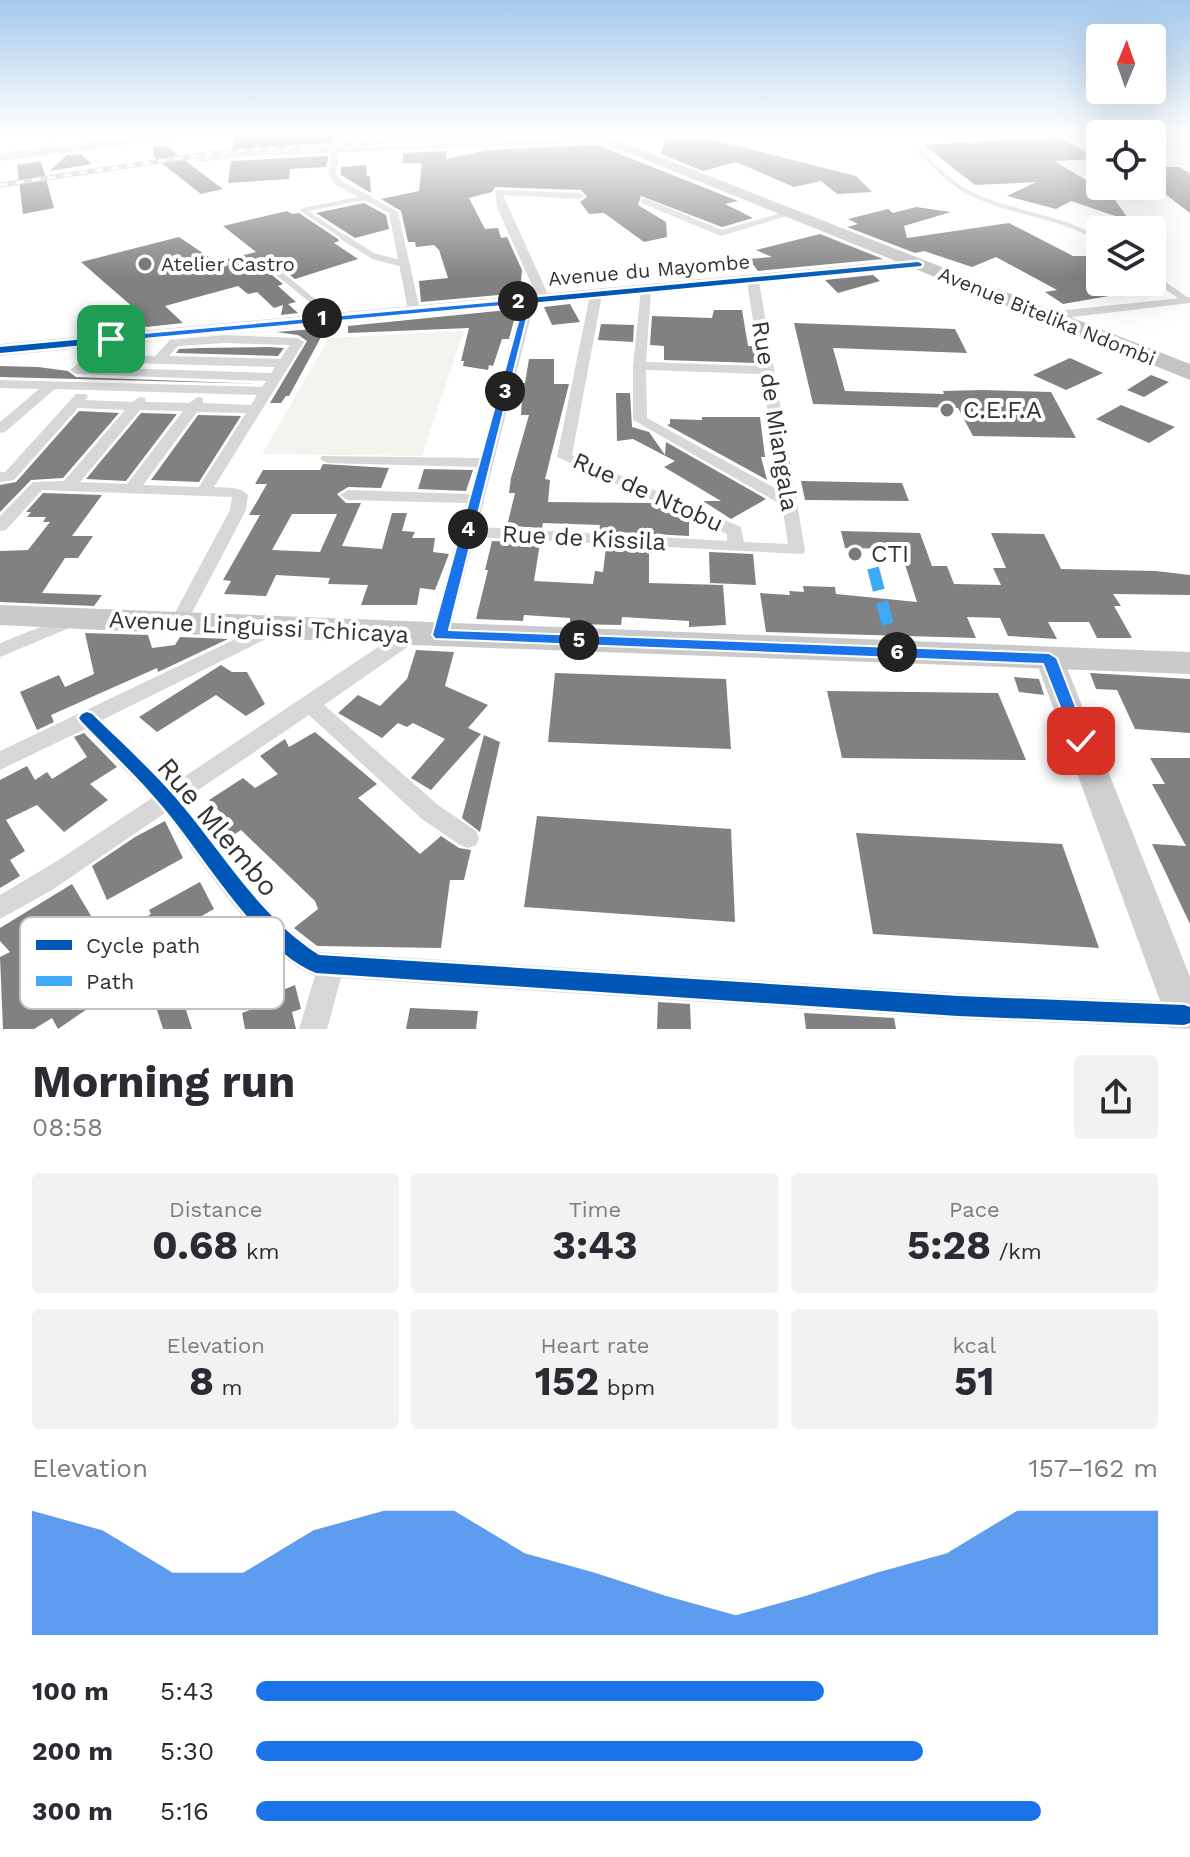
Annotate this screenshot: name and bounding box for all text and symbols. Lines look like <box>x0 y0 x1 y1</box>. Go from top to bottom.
north arrow <box>1086 24 1166 104</box>
map controls <box>1086 24 1166 296</box>
button: locate <box>1086 120 1166 200</box>
button: layers <box>1086 216 1166 296</box>
street label: Avenue du Mayombe <box>547 249 751 291</box>
place label: Atelier Castro <box>161 252 295 276</box>
marker: Atelier Castro <box>136 255 154 273</box>
street label: Avenue Bitelika Ndombi <box>935 261 1159 371</box>
pin: 2 <box>498 281 538 321</box>
text: 2 <box>511 288 525 313</box>
pin: 1 <box>302 298 342 338</box>
pin <box>77 305 145 373</box>
text: 1 <box>317 305 327 330</box>
icon: arrive <box>89 317 133 361</box>
street label: Rue de Miangala <box>746 319 804 513</box>
pin: 3 <box>485 371 525 411</box>
text: 3 <box>498 378 512 403</box>
place label: C.E.F.A <box>963 396 1042 424</box>
marker: C.E.F.A <box>938 401 956 419</box>
street label: Rue de Ntobu <box>569 446 727 538</box>
pin: 4 <box>448 509 488 549</box>
text: 4 <box>461 516 475 541</box>
street label: Rue de Kissila <box>501 520 667 556</box>
place label: CTI <box>871 540 909 568</box>
marker: CTI <box>846 545 864 563</box>
street label: Avenue Linguissi Tchicaya <box>108 605 410 649</box>
pin: 5 <box>559 620 599 660</box>
text: 5 <box>573 627 585 652</box>
pin: 6 <box>877 632 917 672</box>
text: 6 <box>890 639 904 664</box>
pin <box>1047 707 1115 775</box>
icon: check <box>1059 719 1103 763</box>
street label: Rue Mlembo <box>150 751 286 903</box>
legend <box>20 917 284 1009</box>
text: Cycle path <box>86 933 200 958</box>
text: Path <box>86 969 134 994</box>
button: share <box>1074 1055 1158 1139</box>
text: Morning run <box>32 1056 295 1108</box>
text: 08:58 <box>32 1112 103 1142</box>
text: Distance <box>169 1197 262 1222</box>
text: Time <box>569 1197 621 1222</box>
text: Pace <box>949 1197 1000 1222</box>
text: 0.68 <box>152 1222 238 1269</box>
text: 3:43 <box>552 1222 638 1269</box>
text: 5:28 <box>907 1222 991 1269</box>
text: km <box>238 1239 279 1264</box>
text: /km <box>991 1239 1042 1264</box>
text: Elevation <box>167 1333 265 1358</box>
text: Heart rate <box>541 1333 649 1358</box>
text: kcal <box>953 1333 996 1358</box>
text: 8 <box>189 1358 214 1405</box>
text: 152 <box>535 1358 599 1405</box>
text: 51 <box>954 1358 995 1405</box>
text: m <box>214 1375 242 1400</box>
text: bpm <box>599 1375 655 1400</box>
text: Elevation <box>32 1453 148 1483</box>
text: 157–162 m <box>1029 1453 1158 1483</box>
text: 100 m <box>32 1676 109 1706</box>
text: 5:43 <box>160 1676 214 1706</box>
text: 200 m <box>32 1736 113 1766</box>
text: 5:30 <box>160 1736 214 1766</box>
text: 300 m <box>32 1796 113 1826</box>
text: 5:16 <box>160 1796 209 1826</box>

